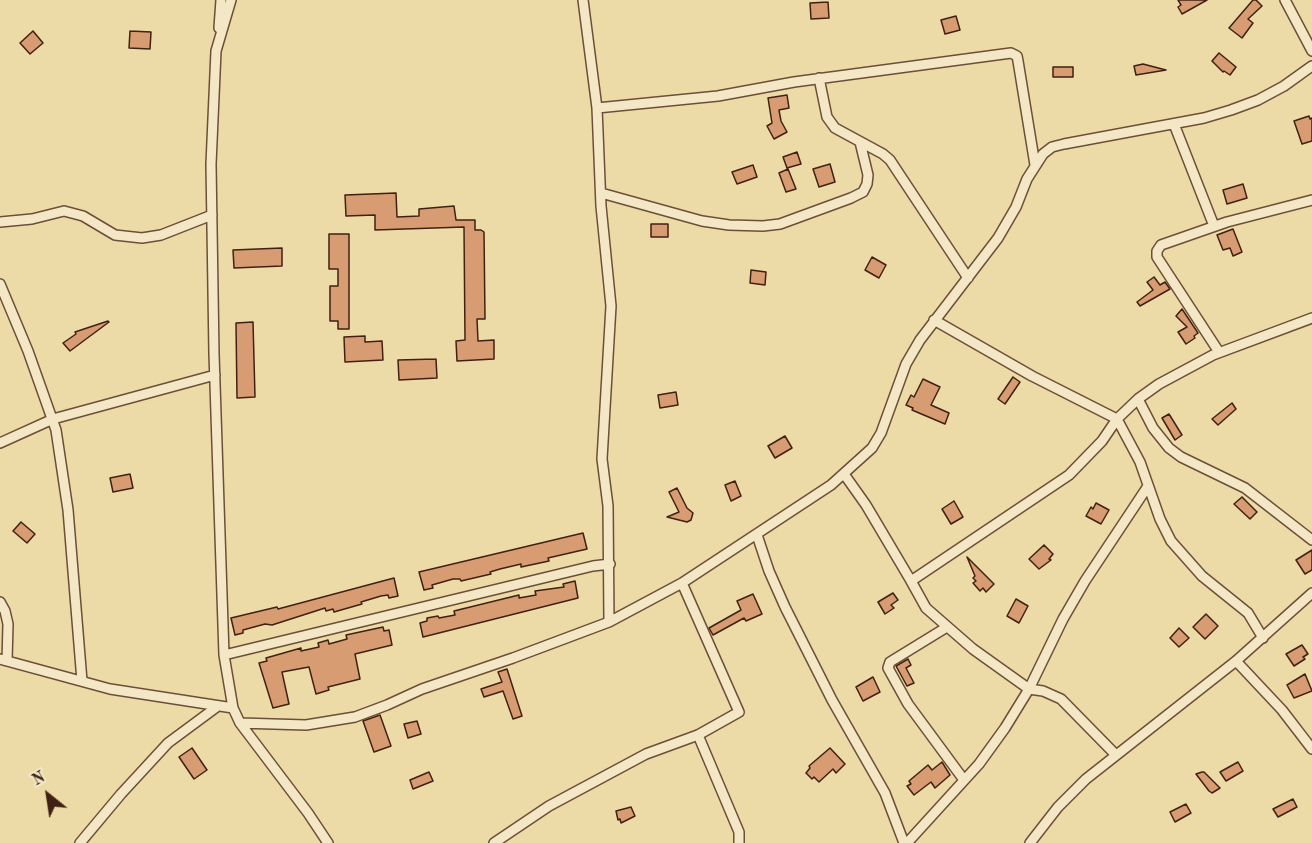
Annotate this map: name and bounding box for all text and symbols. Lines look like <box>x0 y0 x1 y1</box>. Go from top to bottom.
north arrow <box>18 765 78 825</box>
text: N <box>30 769 48 789</box>

